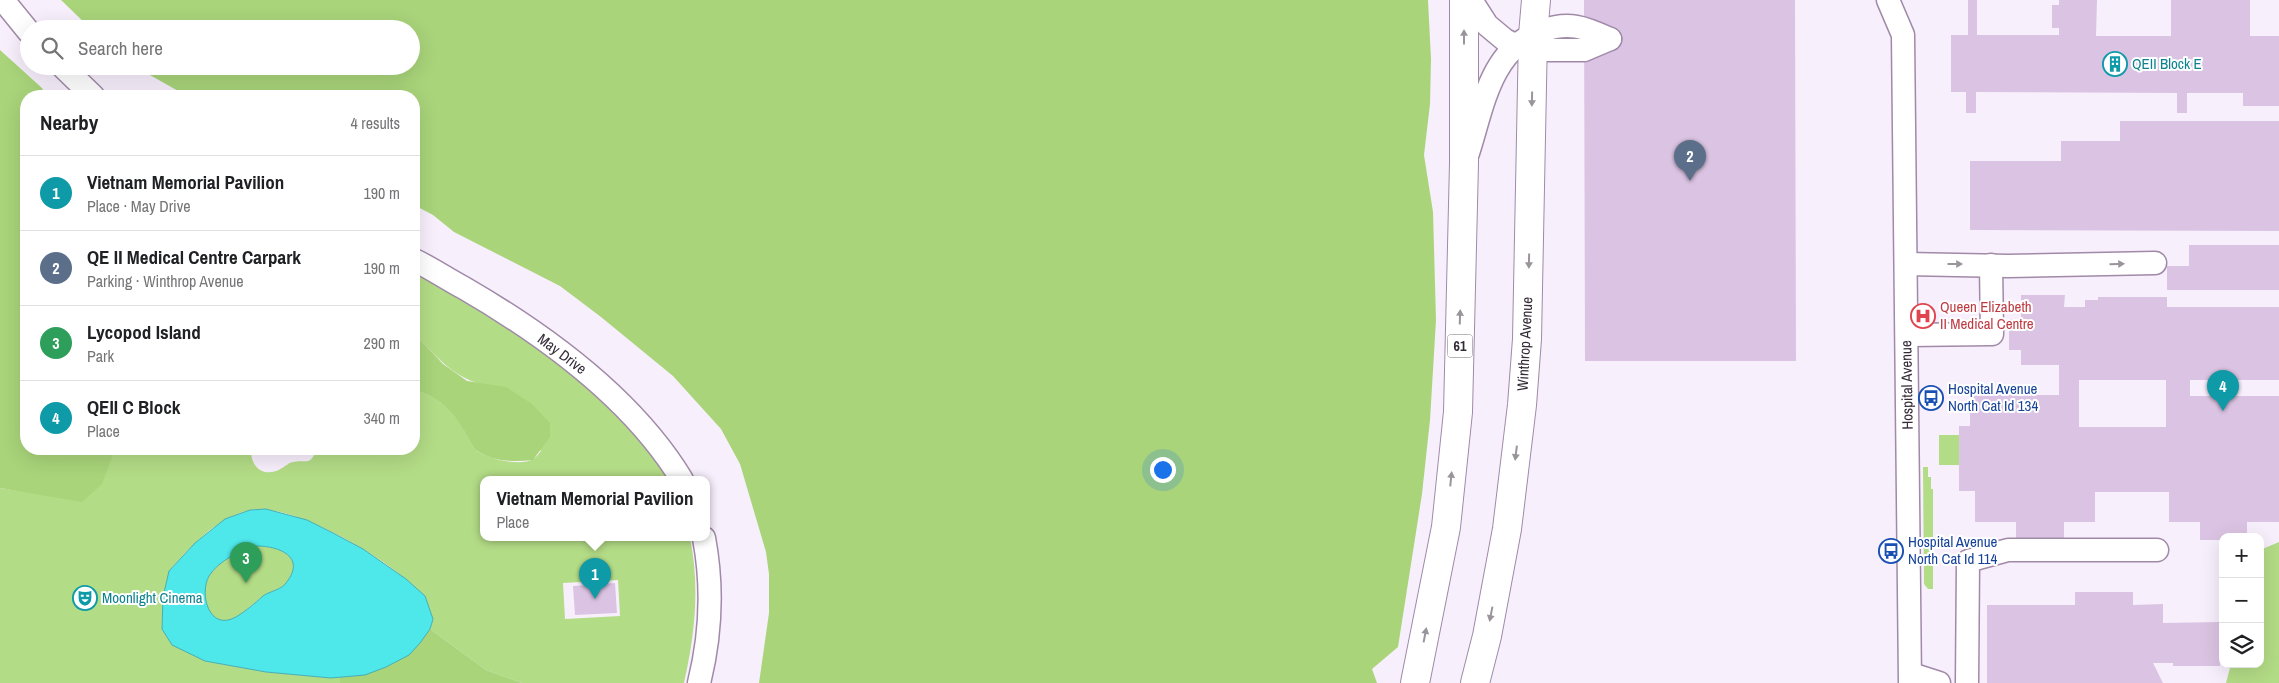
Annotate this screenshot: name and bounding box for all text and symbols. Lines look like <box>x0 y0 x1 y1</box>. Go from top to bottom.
search box <box>20 20 420 75</box>
one-way arrow <box>1460 29 1468 45</box>
icon: search <box>38 34 66 62</box>
text: Search here <box>78 35 163 61</box>
building icon: QEII Block E <box>2102 51 2128 77</box>
place label: QEII Block E <box>2132 53 2202 74</box>
one-way arrow <box>1528 91 1536 107</box>
text: Nearby <box>40 108 98 137</box>
text: 4 results <box>350 112 400 134</box>
pin: 2 <box>1674 140 1706 181</box>
text: Vietnam Memorial Pavilion <box>87 169 284 195</box>
text: 1 <box>52 182 60 204</box>
text: 190 m <box>364 182 400 204</box>
text: Place · May Drive <box>87 195 191 217</box>
text: QE II Medical Centre Carpark <box>87 244 301 270</box>
one-way arrow <box>1524 254 1532 270</box>
text: 2 <box>52 257 60 279</box>
text: 190 m <box>364 257 400 279</box>
one-way arrow <box>1947 260 1963 268</box>
one-way arrow <box>2109 260 2125 268</box>
text: Parking · Winthrop Avenue <box>87 270 244 292</box>
street label: Winthrop Avenue <box>1512 296 1537 392</box>
place label: Queen Elizabeth II Medical Centre <box>1940 296 2034 334</box>
hospital icon: Queen Elizabeth II Medical Centre <box>1910 303 1936 329</box>
one-way arrow <box>1457 308 1465 324</box>
text: Lycopod Island <box>87 319 201 345</box>
street label: May Drive <box>534 328 591 379</box>
text: 3 <box>52 332 60 354</box>
text: 290 m <box>364 332 400 354</box>
road number: 61 <box>1448 334 1472 358</box>
street label: Hospital Avenue <box>1895 340 1918 430</box>
text: Park <box>87 345 114 367</box>
pin: 4 <box>2207 370 2239 411</box>
place label: Hospital Avenue North Cat Id 134 <box>1948 378 2038 416</box>
bus stop icon: Hospital Avenue North Cat Id 134 <box>1918 385 1944 411</box>
text: QEII C Block <box>87 394 181 420</box>
text: 4 <box>52 407 60 429</box>
text: 340 m <box>364 407 400 429</box>
text: Place <box>87 420 120 442</box>
one-way arrow <box>1512 446 1520 462</box>
your location <box>1150 457 1176 483</box>
one-way arrow <box>1447 470 1455 486</box>
popup <box>480 476 710 541</box>
text: Vietnam Memorial Pavilion <box>496 485 694 511</box>
text: Place <box>496 511 529 533</box>
place label: Hospital Avenue North Cat Id 114 <box>1908 531 1998 569</box>
map controls <box>2219 533 2264 668</box>
button: + <box>2219 533 2264 578</box>
bus stop icon: Hospital Avenue North Cat Id 114 <box>1878 538 1904 564</box>
pin: 3 <box>230 542 262 583</box>
pin: 1 <box>579 558 611 599</box>
button: − <box>2219 578 2264 623</box>
theatre icon: Moonlight Cinema <box>72 585 98 611</box>
place label: Moonlight Cinema <box>102 587 203 608</box>
one-way arrow <box>1487 606 1495 622</box>
button: layers <box>2219 623 2264 668</box>
one-way arrow <box>1422 627 1430 643</box>

